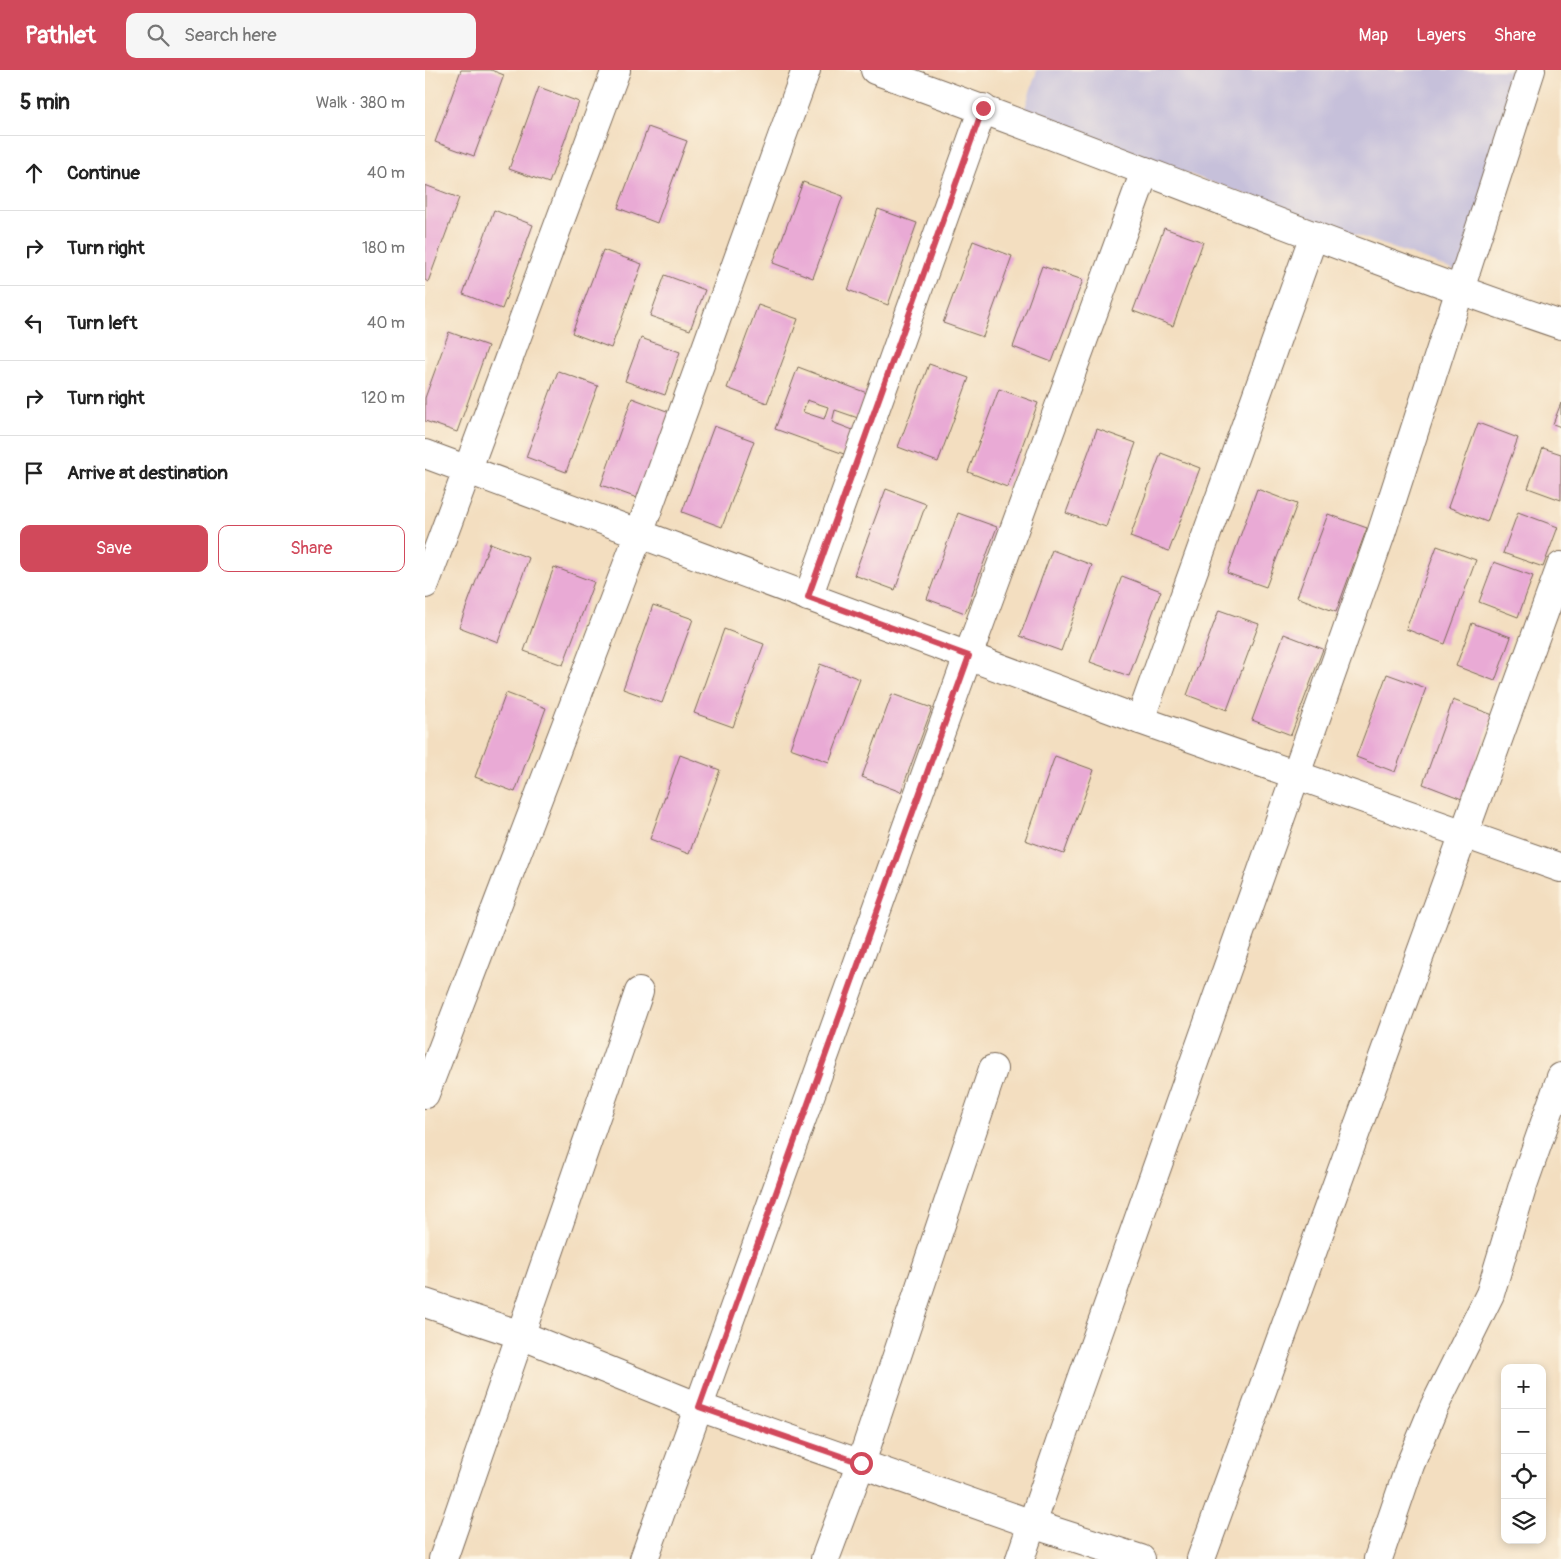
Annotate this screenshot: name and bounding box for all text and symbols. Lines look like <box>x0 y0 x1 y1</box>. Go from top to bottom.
search box <box>126 13 476 58</box>
text: Pathlet <box>25 21 96 50</box>
icon: search <box>144 21 172 49</box>
text: Search here <box>184 23 277 47</box>
text: Map <box>1359 24 1388 47</box>
text: Layers <box>1416 24 1466 47</box>
text: Share <box>1494 24 1536 47</box>
text: 5 min <box>20 89 70 116</box>
text: Walk · 380 m <box>316 93 405 113</box>
route end <box>972 97 995 120</box>
icon: ahead <box>20 159 48 187</box>
text: Continue <box>67 161 140 185</box>
text: 40 m <box>367 163 405 183</box>
icon: right <box>20 234 48 262</box>
text: Turn right <box>67 236 145 260</box>
text: 180 m <box>362 238 405 258</box>
icon: left <box>20 309 48 337</box>
text: Turn left <box>67 311 137 335</box>
text: 40 m <box>367 313 405 333</box>
icon: right <box>20 384 48 412</box>
text: Turn right <box>67 386 145 410</box>
text: 120 m <box>361 388 405 408</box>
icon: arrive <box>20 459 48 487</box>
text: Arrive at destination <box>67 461 228 485</box>
button: Save <box>20 525 208 572</box>
button: Share <box>218 525 405 572</box>
map controls <box>1501 1364 1546 1544</box>
button: + <box>1501 1364 1546 1409</box>
button: − <box>1501 1409 1546 1454</box>
route start <box>850 1452 873 1475</box>
button: locate <box>1501 1454 1546 1499</box>
button: layers <box>1501 1499 1546 1544</box>

